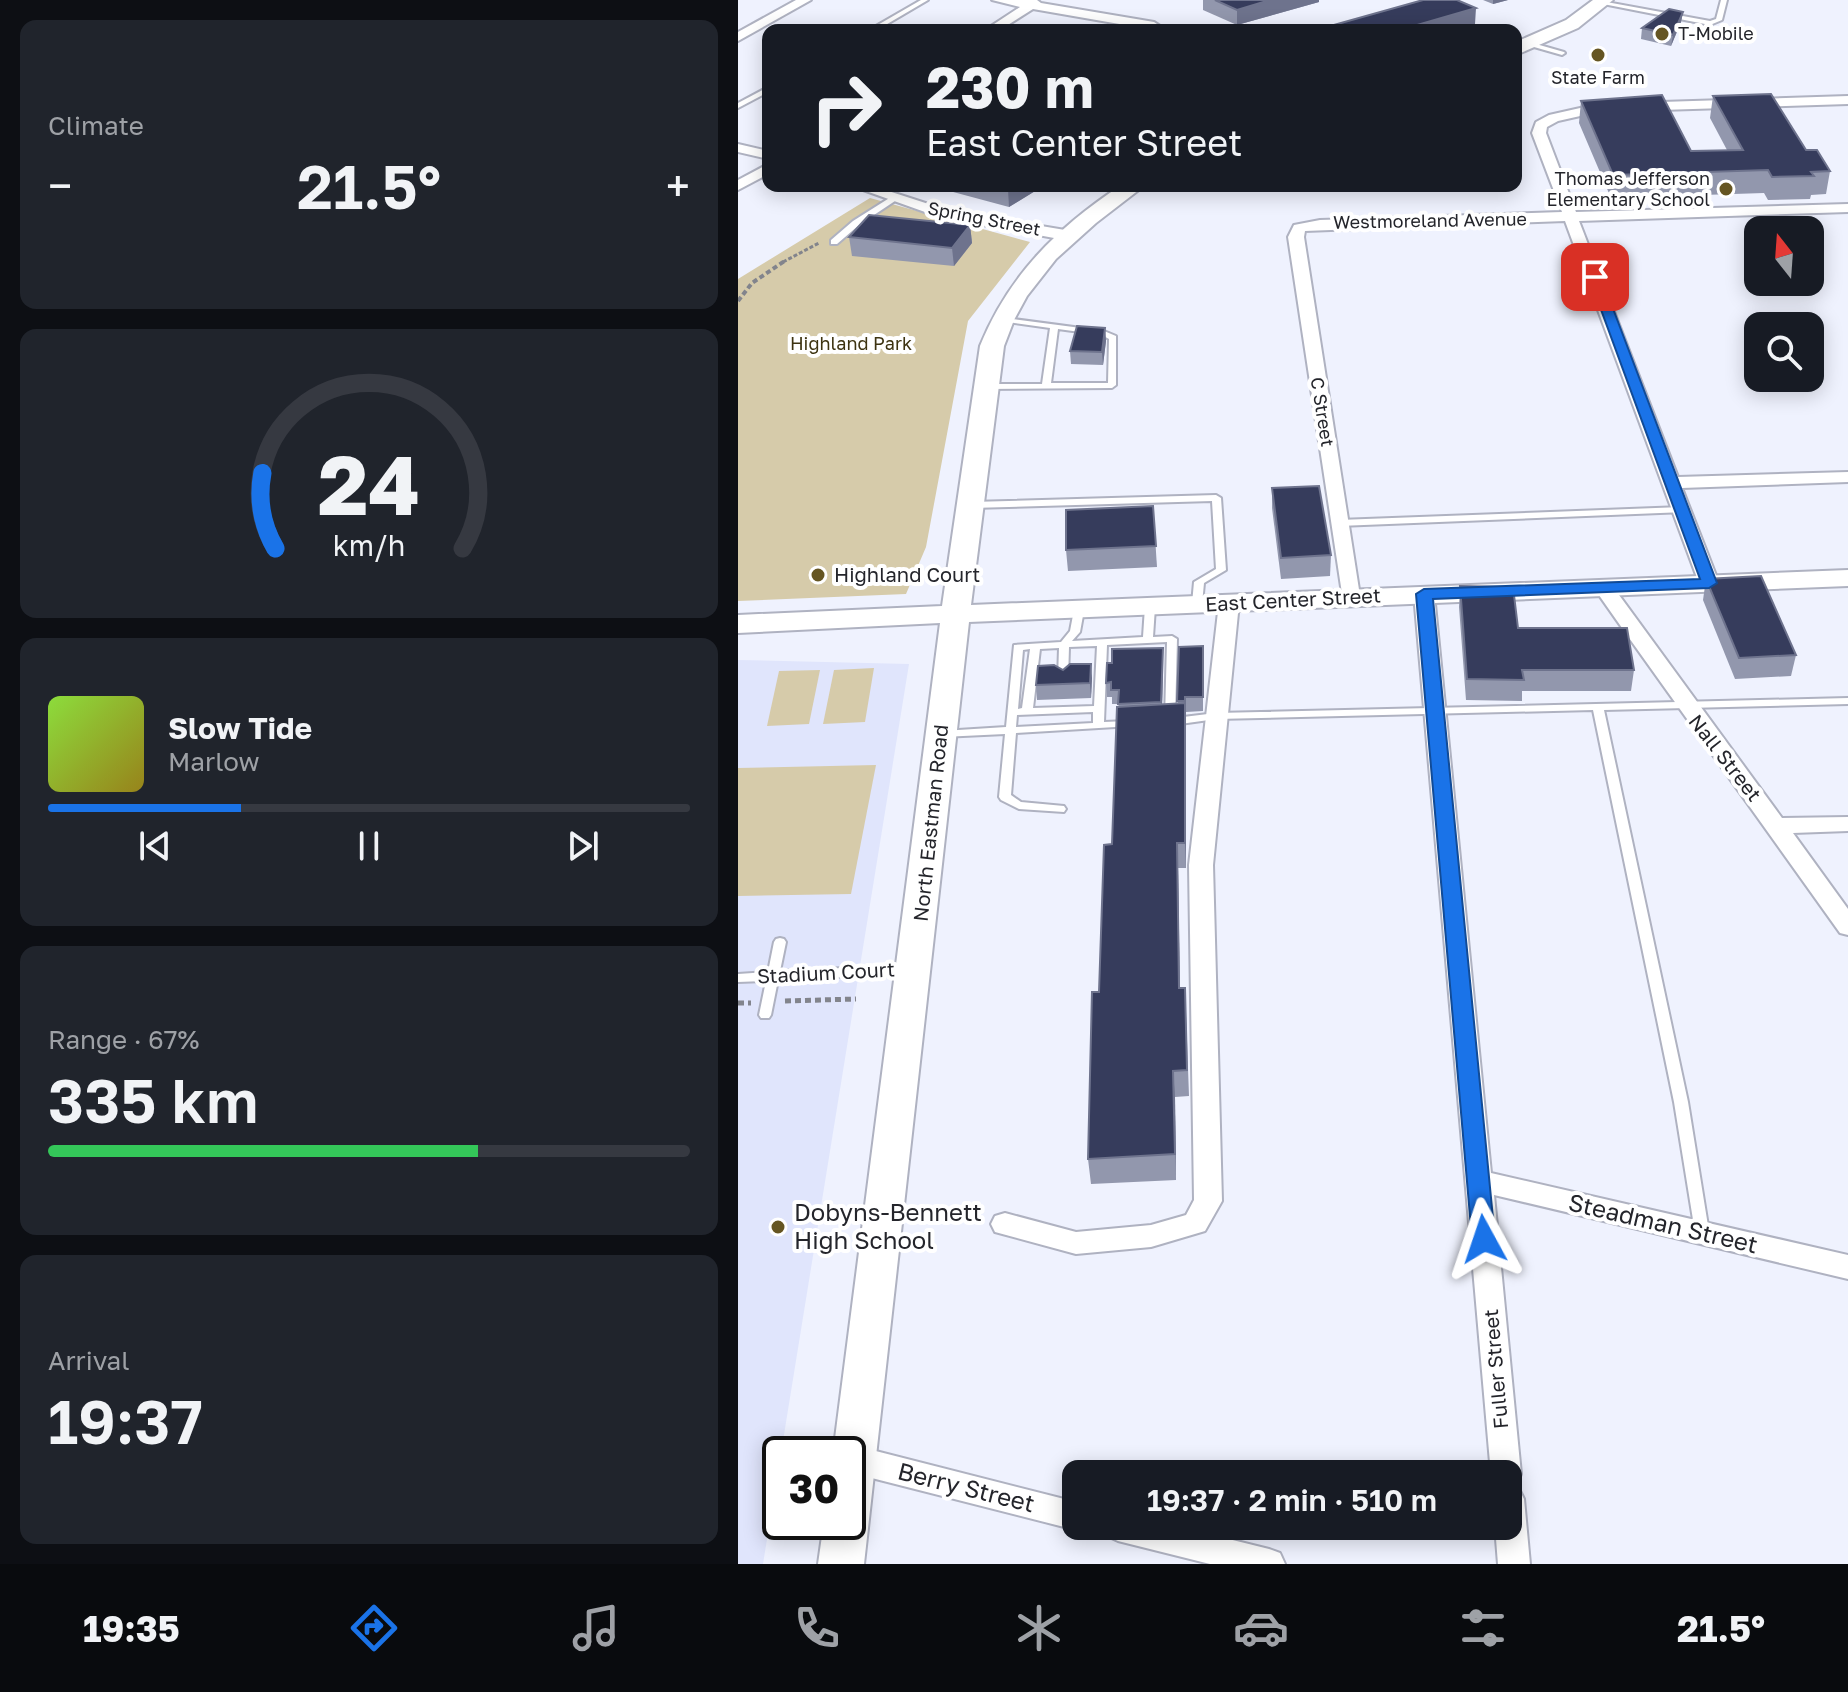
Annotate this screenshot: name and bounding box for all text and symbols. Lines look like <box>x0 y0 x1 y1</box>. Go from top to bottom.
place label: T-Mobile <box>1678 22 1754 44</box>
marker: T-Mobile <box>1653 25 1671 43</box>
marker: State Farm <box>1589 46 1607 64</box>
text: 230 m <box>926 53 1094 120</box>
icon: right <box>794 56 898 160</box>
place label: State Farm <box>1551 66 1645 88</box>
text: Climate <box>48 110 144 141</box>
text: East Center Street <box>926 121 1242 164</box>
text: 21.5° <box>297 150 441 222</box>
text: − <box>48 159 72 212</box>
text: + <box>666 159 690 212</box>
place label: Thomas Jefferson Elementary School <box>1546 167 1710 210</box>
marker: Thomas Jefferson Elementary School <box>1717 180 1735 198</box>
street label: Spring Street <box>926 196 1042 240</box>
street label: Westmoreland Avenue <box>1333 207 1527 233</box>
north arrow <box>1744 216 1824 296</box>
map controls <box>1744 216 1824 392</box>
pin <box>1561 243 1629 311</box>
icon: arrive <box>1573 255 1617 299</box>
button: search <box>1744 312 1824 392</box>
park label: Highland Park <box>790 332 912 354</box>
street label: C Street <box>1307 376 1339 448</box>
text: 24 <box>318 433 420 533</box>
text: km/h <box>333 528 405 562</box>
place label: Highland Court <box>834 562 980 586</box>
marker: Highland Court <box>809 566 827 584</box>
street label: East Center Street <box>1205 582 1381 616</box>
street label: Nall Street <box>1684 709 1767 806</box>
text: Slow Tide <box>168 710 312 746</box>
street label: North Eastman Road <box>908 723 952 923</box>
text: Marlow <box>168 746 260 777</box>
icon: previous <box>133 824 177 868</box>
icon: pause <box>347 824 391 868</box>
icon: next <box>561 824 605 868</box>
street label: Stadium Court <box>756 956 896 988</box>
text: Range · 67% <box>48 1024 199 1055</box>
text: 335 km <box>48 1064 258 1136</box>
street label: Steadman Street <box>1566 1187 1761 1258</box>
place label: Dobyns-Bennett High School <box>794 1197 982 1254</box>
position arrow <box>1442 1197 1526 1281</box>
marker: Dobyns-Bennett High School <box>769 1218 787 1236</box>
street label: Fuller Street <box>1478 1308 1512 1430</box>
text: Arrival <box>48 1345 129 1376</box>
text: 19:37 <box>48 1385 203 1457</box>
speed limit sign: 30 <box>762 1436 866 1540</box>
street label: Berry Street <box>895 1456 1038 1518</box>
text: 19:37 · 2 min · 510 m <box>1147 1482 1437 1518</box>
icon: directions <box>346 1600 402 1656</box>
icon: music <box>568 1600 624 1656</box>
icon: phone <box>789 1600 845 1656</box>
icon: climate <box>1011 1600 1067 1656</box>
icon: car <box>1233 1600 1289 1656</box>
icon: filters <box>1455 1600 1511 1656</box>
text: 19:35 <box>83 1607 180 1650</box>
text: 21.5° <box>1677 1607 1765 1650</box>

